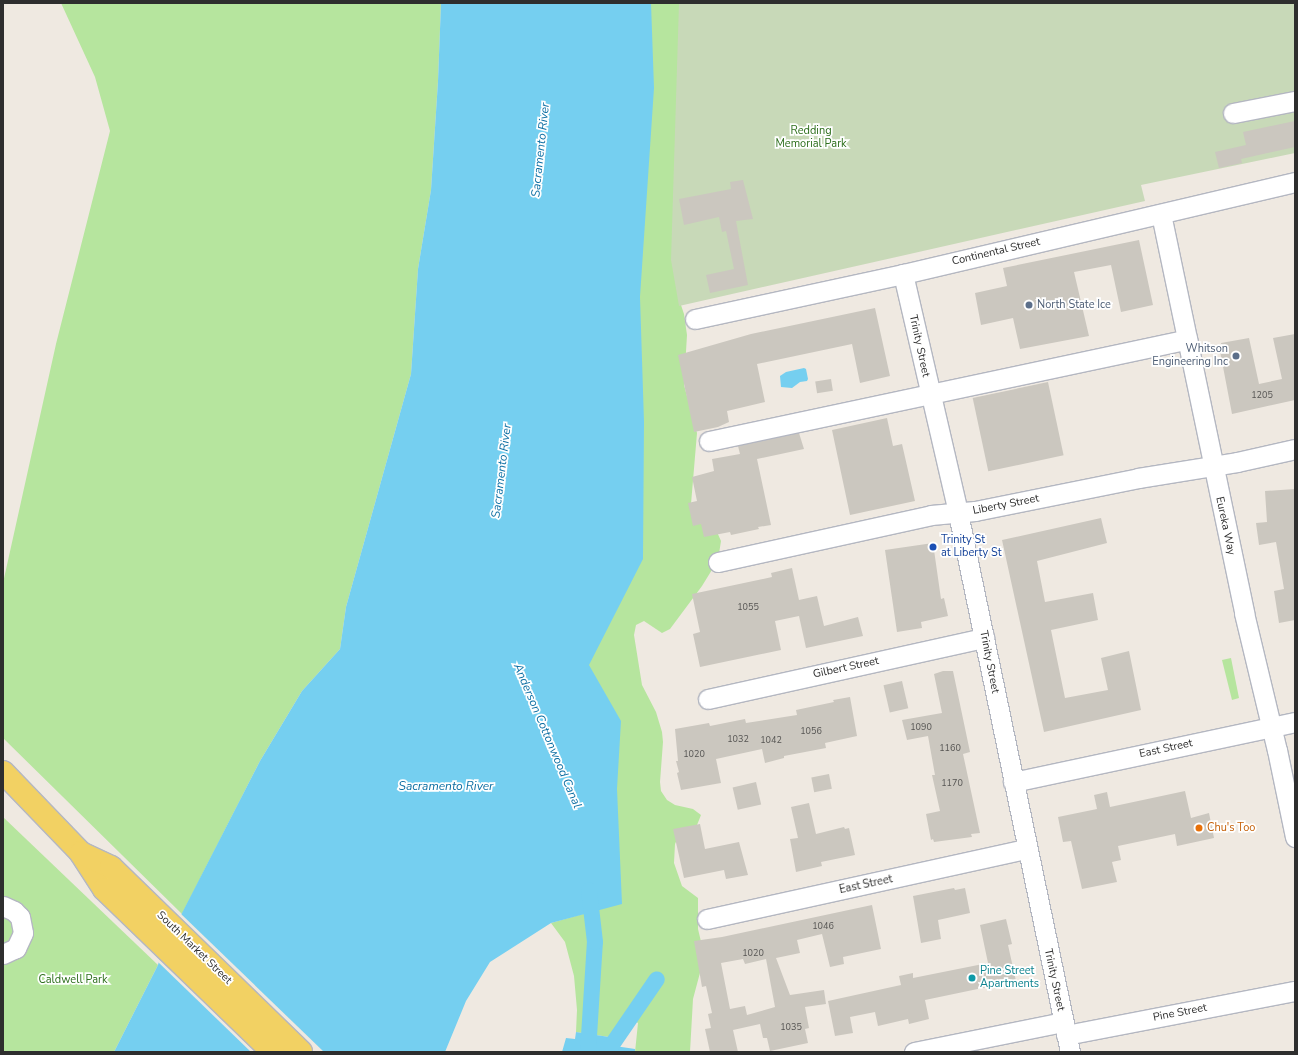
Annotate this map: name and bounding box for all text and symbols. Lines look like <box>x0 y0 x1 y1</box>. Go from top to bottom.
water label: Sacramento River <box>529 102 553 198</box>
park label: Redding Memorial Park <box>775 125 847 151</box>
street label: Continental Street <box>951 235 1041 269</box>
place label: North State Ice <box>1037 298 1111 312</box>
marker: North State Ice <box>1024 300 1034 310</box>
street label: Trinity Street <box>906 314 932 378</box>
place label: Whitson Engineering Inc <box>1152 343 1228 369</box>
marker: Whitson Engineering Inc <box>1231 351 1241 361</box>
house number: 1205 <box>1251 390 1273 400</box>
water label: Sacramento River <box>489 423 515 519</box>
street label: Liberty Street <box>972 492 1040 518</box>
street label: Eureka Way <box>1212 496 1238 556</box>
place label: Trinity St at Liberty St <box>941 534 1002 560</box>
marker: Trinity St at Liberty St <box>928 542 938 552</box>
house number: 1055 <box>737 602 759 612</box>
street label: Trinity Street <box>976 630 1002 694</box>
street label: Gilbert Street <box>812 655 880 681</box>
water label: Anderson Cottonwood Canal <box>510 661 584 811</box>
house number: 1090 <box>910 722 932 732</box>
house number: 1056 <box>800 726 822 736</box>
house number: 1032 <box>727 734 749 744</box>
house number: 1042 <box>760 735 782 745</box>
street label: East Street <box>1138 737 1194 761</box>
house number: 1160 <box>939 743 961 753</box>
house number: 1020 <box>683 749 705 759</box>
house number: 1170 <box>941 778 963 788</box>
water label: Sacramento River <box>399 780 493 794</box>
place label: Chu's Too <box>1207 821 1255 835</box>
marker: Chu's Too <box>1194 823 1204 833</box>
street label: East Street <box>838 873 894 897</box>
street label: South Market Street <box>154 909 234 987</box>
house number: 1046 <box>812 921 834 931</box>
house number: 1020 <box>742 948 764 958</box>
street label: Trinity Street <box>1041 948 1067 1012</box>
place label: Pine Street Apartments <box>980 965 1039 991</box>
park label: Caldwell Park <box>39 973 107 987</box>
marker: Pine Street Apartments <box>967 973 977 983</box>
street label: Pine Street <box>1152 1001 1208 1025</box>
house number: 1035 <box>780 1022 802 1032</box>

